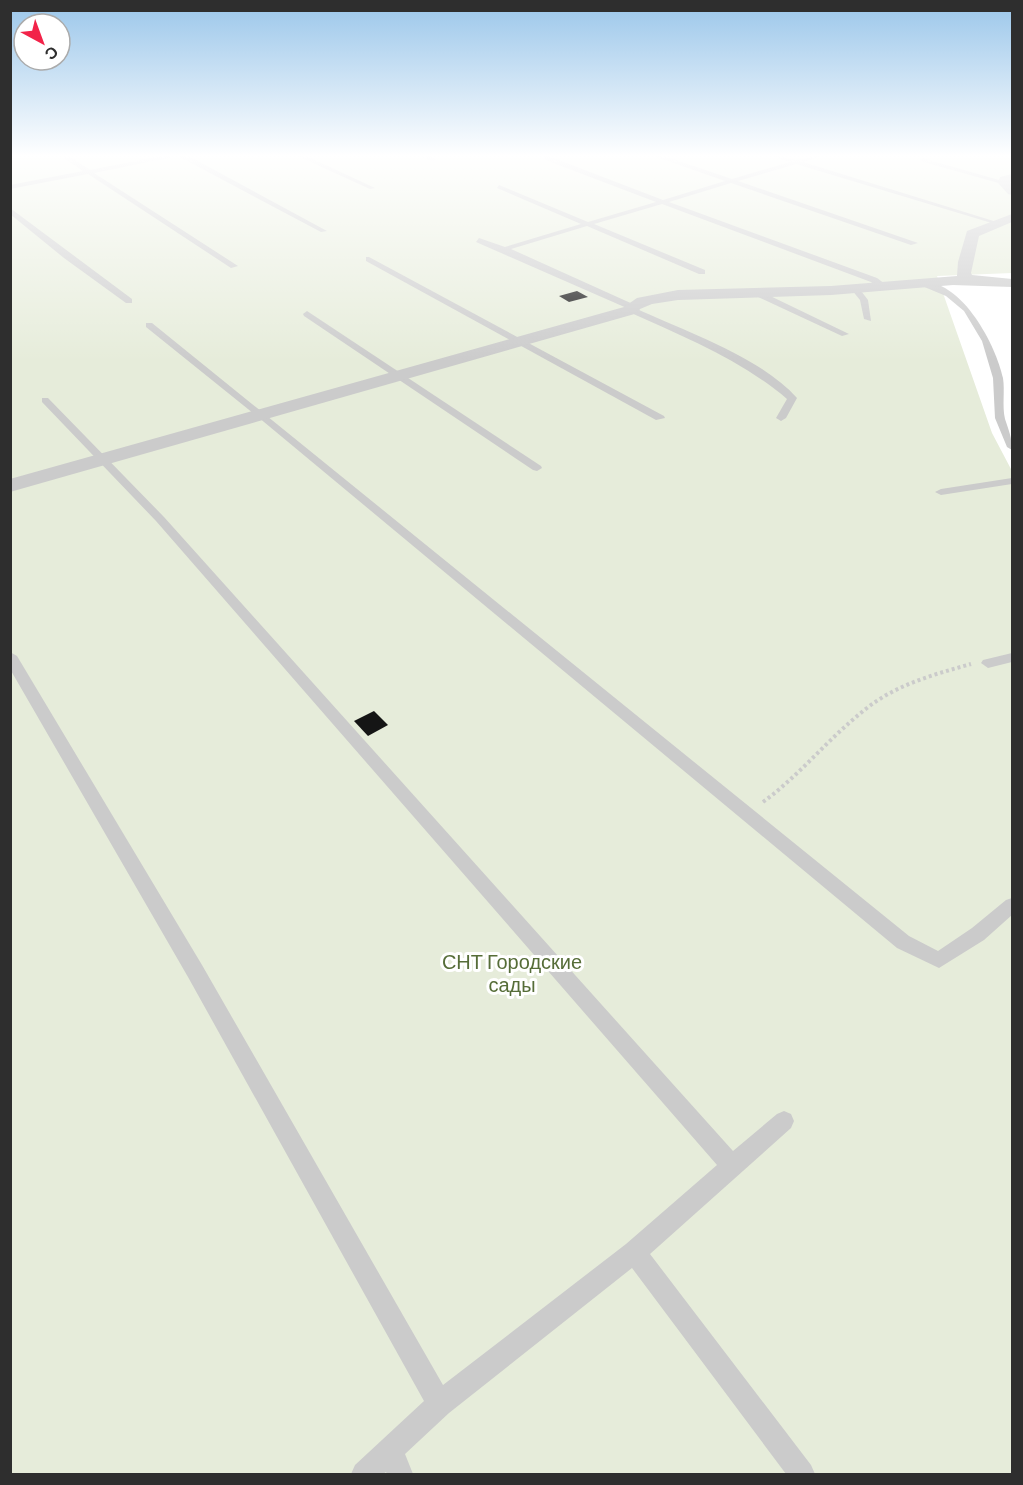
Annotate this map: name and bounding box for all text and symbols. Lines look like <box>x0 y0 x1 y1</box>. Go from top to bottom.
north arrow <box>12 12 72 72</box>
text: С <box>41 43 63 65</box>
park label: СНТ Городские сады <box>442 949 582 996</box>

